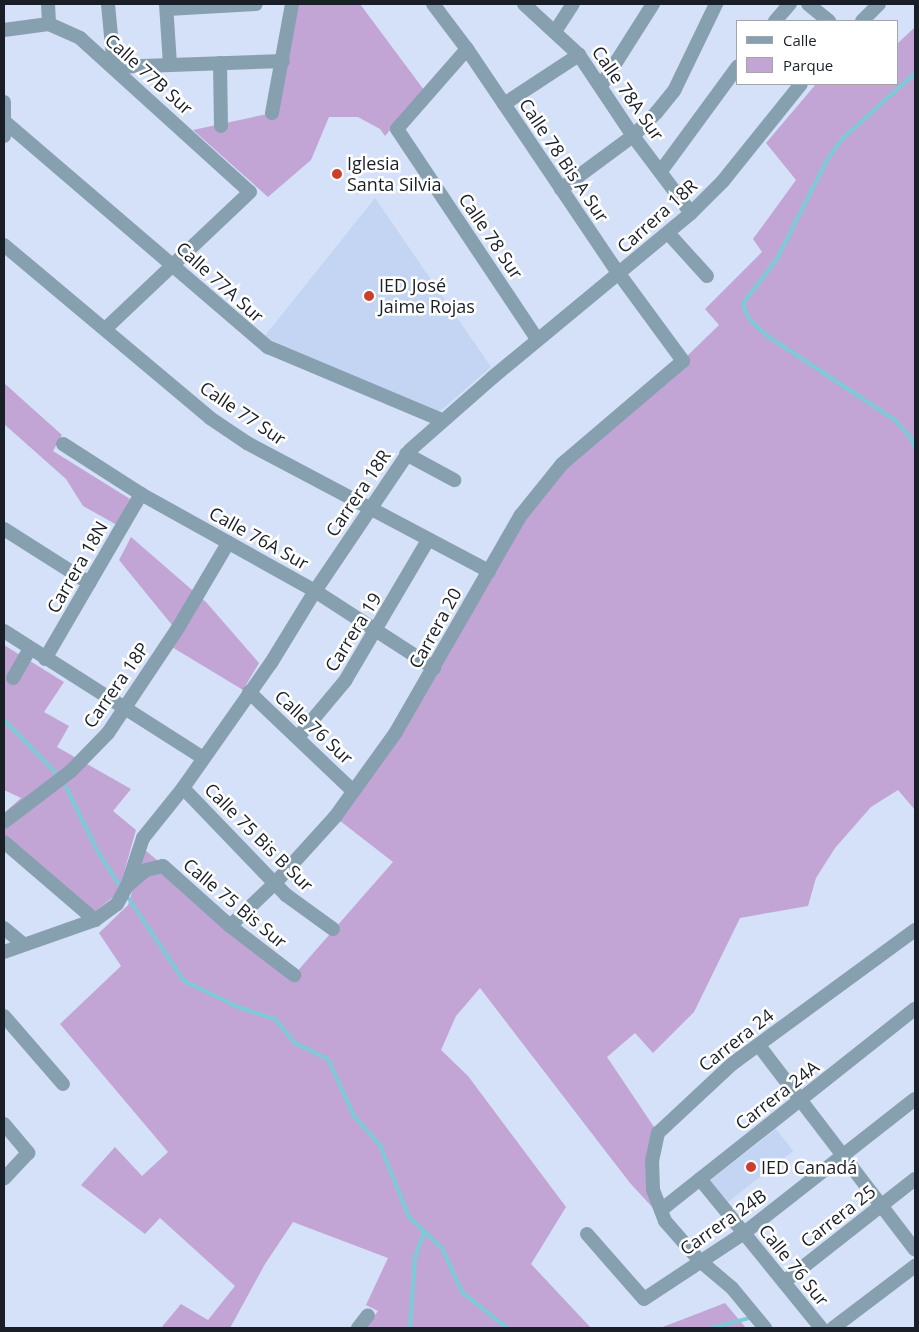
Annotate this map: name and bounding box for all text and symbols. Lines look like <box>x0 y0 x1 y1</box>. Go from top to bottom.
legend <box>736 20 899 85</box>
street label: Calle 77B Sur <box>101 29 197 119</box>
text: Calle <box>783 30 817 50</box>
street label: Calle 78A Sur <box>588 42 668 144</box>
text: Parque <box>783 55 833 75</box>
street label: Calle 78 Bis A Sur <box>515 94 613 226</box>
place label: Iglesia Santa Silvia <box>347 153 442 195</box>
marker: Iglesia Santa Silvia <box>331 168 343 180</box>
street label: Carrera 18R <box>613 175 701 257</box>
street label: Calle 78 Sur <box>454 189 528 283</box>
street label: Calle 77A Sur <box>172 237 268 327</box>
place label: IED José Jaime Rojas <box>379 275 475 318</box>
marker: IED José Jaime Rojas <box>363 290 375 302</box>
street label: Calle 77 Sur <box>196 376 290 450</box>
street label: Carrera 18R <box>321 446 395 540</box>
street label: Calle 76A Sur <box>206 502 312 574</box>
street label: Carrera 18N <box>42 517 112 617</box>
street label: Carrera 20 <box>404 584 466 672</box>
street label: Carrera 19 <box>320 589 386 675</box>
street label: Carrera 18P <box>79 638 153 732</box>
street label: Calle 76 Sur <box>271 685 357 769</box>
street label: Calle 75 Bis B Sur <box>200 778 318 896</box>
street label: Calle 75 Bis Sur <box>179 854 291 952</box>
street label: Carrera 24 <box>694 1004 778 1076</box>
street label: Carrera 24A <box>731 1056 823 1134</box>
place label: IED Canadá <box>761 1156 857 1178</box>
marker: IED Canadá <box>745 1161 757 1173</box>
street label: Carrera 25 <box>796 1180 880 1252</box>
street label: Carrera 24B <box>676 1184 770 1260</box>
street label: Calle 76 Sur <box>755 1220 833 1310</box>

